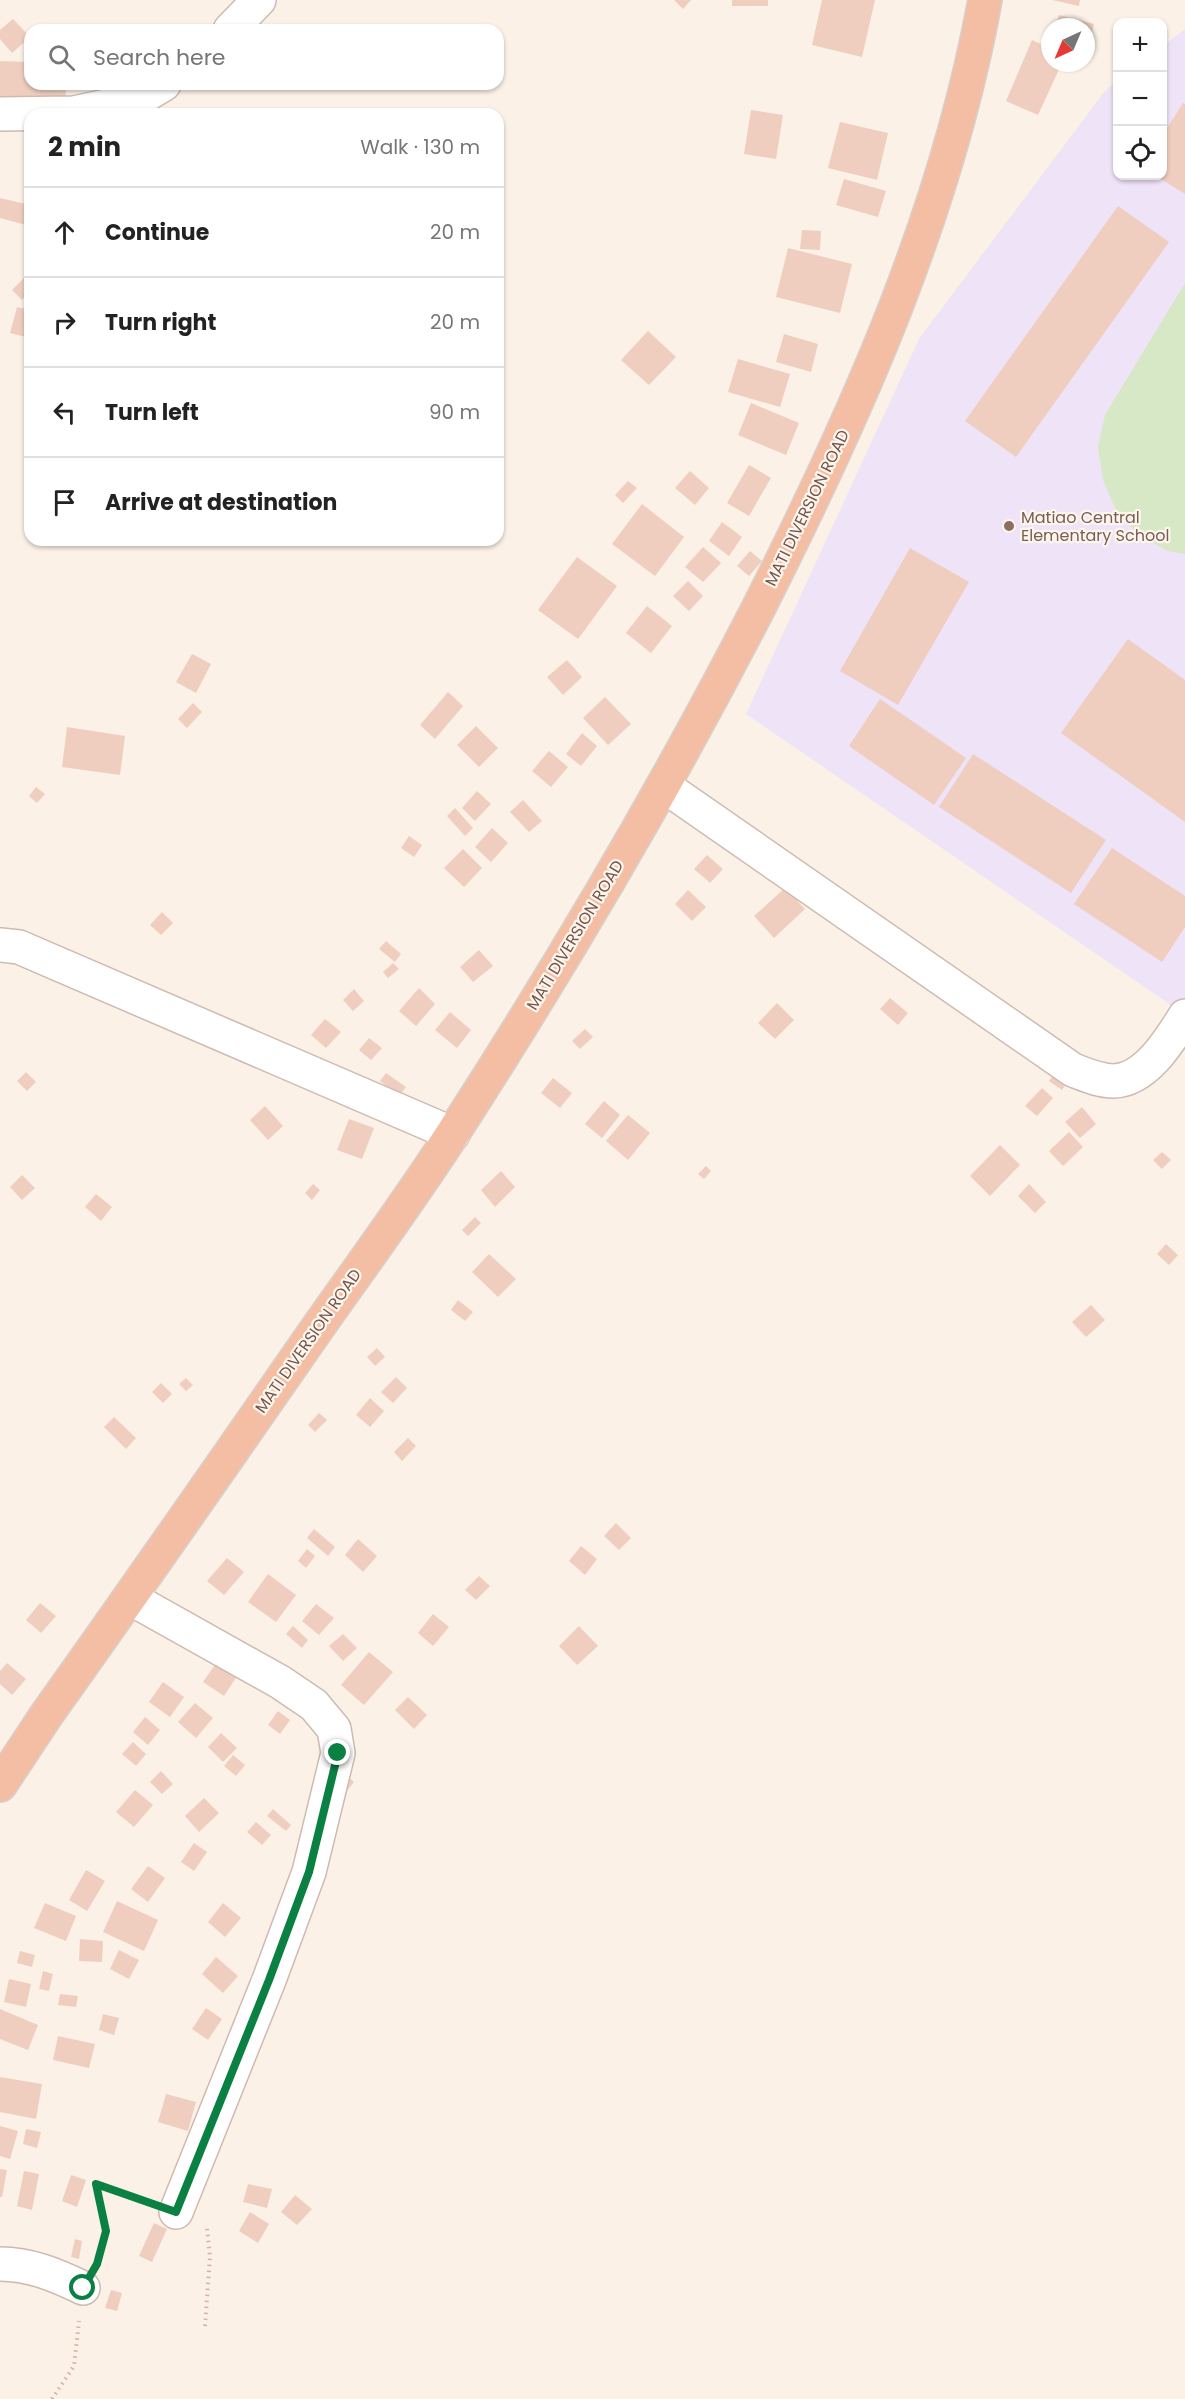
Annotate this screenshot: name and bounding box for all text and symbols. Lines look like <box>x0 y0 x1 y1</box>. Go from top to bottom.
north arrow <box>1041 18 1095 72</box>
map controls <box>1113 18 1167 180</box>
button: + <box>1113 18 1167 72</box>
search box <box>24 24 504 90</box>
icon: search <box>45 41 78 74</box>
text: Search here <box>93 42 226 73</box>
button: − <box>1113 72 1167 126</box>
button: locate <box>1113 126 1167 180</box>
text: 2 min <box>48 129 121 165</box>
text: Walk · 130 m <box>360 133 480 161</box>
icon: ahead <box>48 216 81 249</box>
text: Continue <box>105 217 209 248</box>
text: 20 m <box>430 218 480 246</box>
icon: right <box>48 306 81 339</box>
text: Turn right <box>105 307 216 338</box>
text: 20 m <box>430 308 480 336</box>
icon: left <box>48 396 81 429</box>
text: Turn left <box>105 397 199 428</box>
text: 90 m <box>429 398 480 426</box>
street label: MATI DIVERSION ROAD <box>759 426 855 590</box>
icon: arrive <box>48 486 81 519</box>
text: Arrive at destination <box>105 487 337 518</box>
place label: Matiao Central Elementary School <box>1021 506 1169 547</box>
marker: Matiao Central Elementary School <box>1002 519 1016 533</box>
street label: MATI DIVERSION ROAD <box>521 856 629 1014</box>
street label: MATI DIVERSION ROAD <box>249 1264 367 1418</box>
route end <box>324 1739 350 1765</box>
route start <box>69 2274 95 2300</box>

